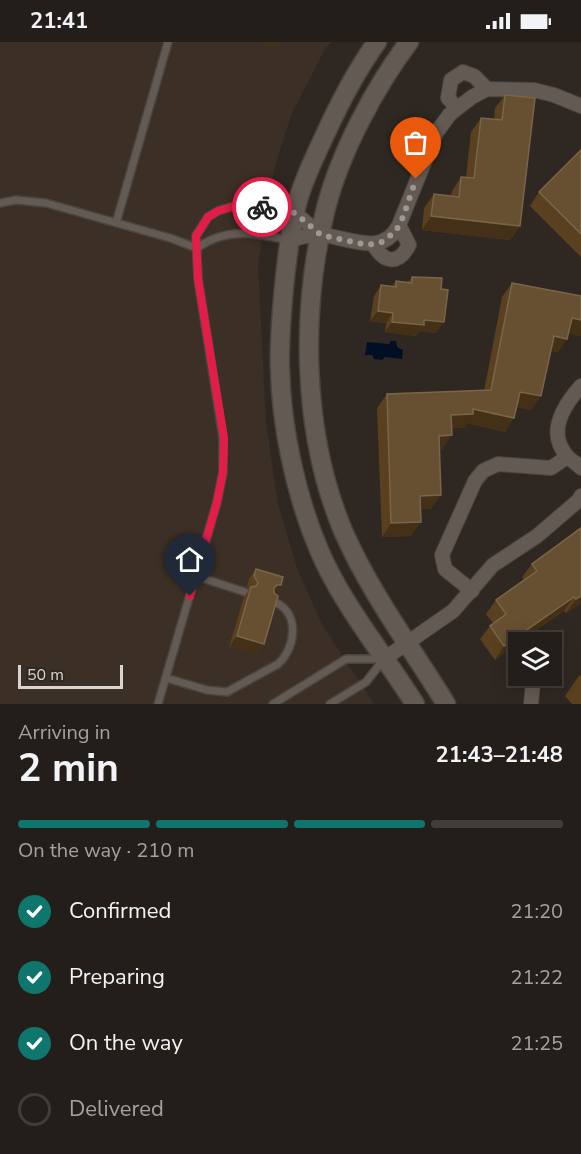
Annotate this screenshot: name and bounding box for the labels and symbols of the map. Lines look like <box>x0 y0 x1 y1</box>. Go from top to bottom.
pin <box>390 117 441 179</box>
courier <box>232 177 292 237</box>
pin <box>164 534 215 596</box>
scale bar <box>18 662 123 690</box>

